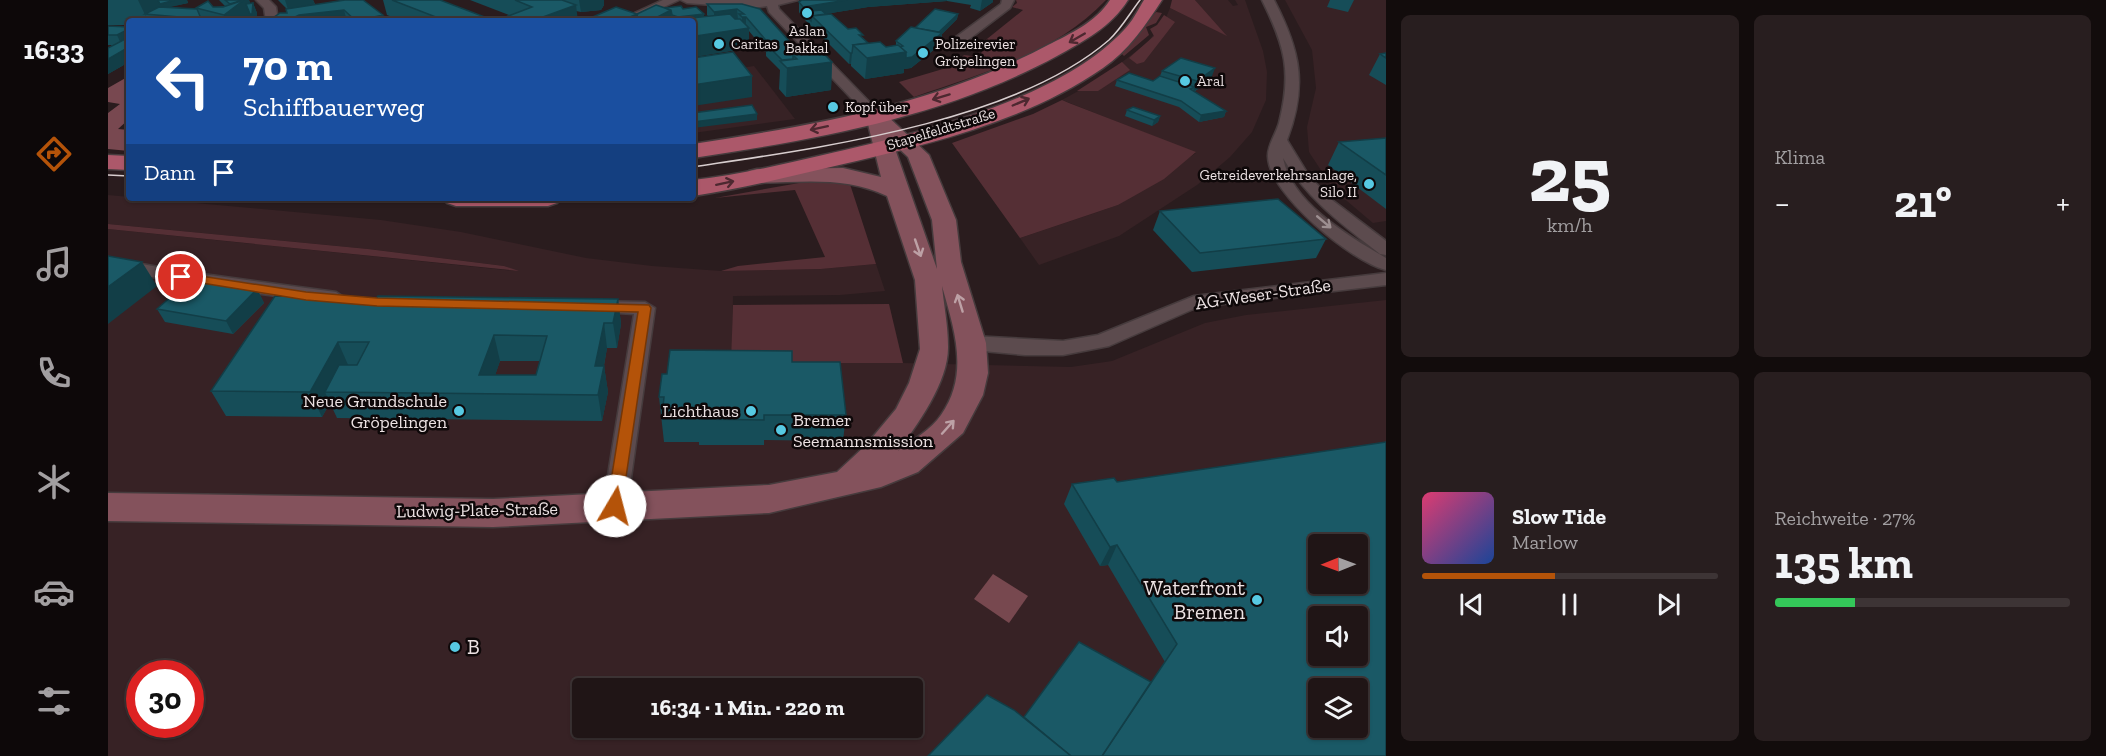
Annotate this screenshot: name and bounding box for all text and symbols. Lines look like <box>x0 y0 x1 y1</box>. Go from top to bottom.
marker: Aslan Bakkal <box>800 6 814 20</box>
place label: Aslan Bakkal <box>785 22 829 57</box>
one-way arrow <box>1069 32 1086 44</box>
text: 16:33 <box>24 34 84 66</box>
place label: Caritas <box>731 35 778 53</box>
place label: Polizeirevier Gröpelingen <box>935 35 1016 70</box>
marker: Caritas <box>712 37 726 51</box>
text: 70 m <box>243 40 333 91</box>
icon: left <box>144 42 222 120</box>
marker: Polizeirevier Gröpelingen <box>916 46 930 60</box>
place label: Aral <box>1197 72 1224 90</box>
marker: Aral <box>1178 74 1192 88</box>
text: Schiffbauerweg <box>243 91 424 123</box>
one-way arrow <box>932 92 951 103</box>
one-way arrow <box>1011 96 1029 107</box>
place label: Kopf über <box>845 98 908 116</box>
marker: Kopf über <box>826 100 840 114</box>
street label: Stapelfeldtstraße <box>885 104 997 154</box>
one-way arrow <box>809 123 829 134</box>
text: 25 <box>1528 127 1611 221</box>
icon: directions <box>33 133 75 175</box>
text: Klima <box>1775 145 1825 169</box>
icon: arrive <box>207 156 240 189</box>
text: Dann <box>144 159 195 186</box>
place label: Getreideverkehrsanlage, Silo II <box>1200 166 1357 201</box>
text: 21° <box>1894 175 1952 229</box>
one-way arrow <box>715 177 735 188</box>
marker: Getreideverkehrsanlage, Silo II <box>1362 177 1376 191</box>
text: − <box>1775 183 1790 222</box>
text: + <box>2056 183 2070 222</box>
text: km/h <box>1547 213 1593 237</box>
one-way arrow <box>1316 215 1331 229</box>
one-way arrow <box>913 238 924 257</box>
icon: music <box>33 243 75 285</box>
pin <box>155 251 206 302</box>
icon: arrive <box>164 260 197 293</box>
street label: AG-Weser-Straße <box>1194 274 1332 314</box>
one-way arrow <box>954 294 965 313</box>
icon: phone <box>33 352 75 394</box>
place label: Neue Grundschule Gröpelingen <box>303 390 448 433</box>
place label: Lichthaus <box>662 400 739 422</box>
marker: Neue Grundschule Gröpelingen <box>452 404 466 418</box>
marker: Lichthaus <box>744 404 758 418</box>
place label: Bremer Seemannsmission <box>793 409 934 452</box>
one-way arrow <box>941 419 955 435</box>
marker: Bremer Seemannsmission <box>774 423 788 437</box>
icon: climate <box>33 461 75 503</box>
position arrow <box>583 474 647 538</box>
street label: Ludwig-Plate-Straße <box>396 498 558 522</box>
text: Slow Tide <box>1512 503 1606 530</box>
text: Reichweite · 27% <box>1775 506 1916 530</box>
text: Marlow <box>1512 530 1578 554</box>
north arrow <box>1308 534 1368 594</box>
map controls <box>1308 534 1368 738</box>
text: 135 km <box>1775 536 1913 590</box>
icon: car <box>33 571 75 613</box>
place label: Waterfront Bremen <box>1144 575 1245 624</box>
icon: previous <box>1455 588 1488 621</box>
icon: pause <box>1553 588 1586 621</box>
icon: next <box>1652 588 1685 621</box>
marker: Waterfront Bremen <box>1250 593 1264 607</box>
button: sound <box>1308 606 1368 666</box>
place label: B <box>467 634 480 659</box>
marker: B <box>448 640 462 654</box>
speed limit sign: 30 <box>126 660 204 738</box>
button: layers <box>1308 678 1368 738</box>
icon: filters <box>33 680 75 722</box>
text: 16:34 · 1 Min. · 220 m <box>651 694 844 721</box>

